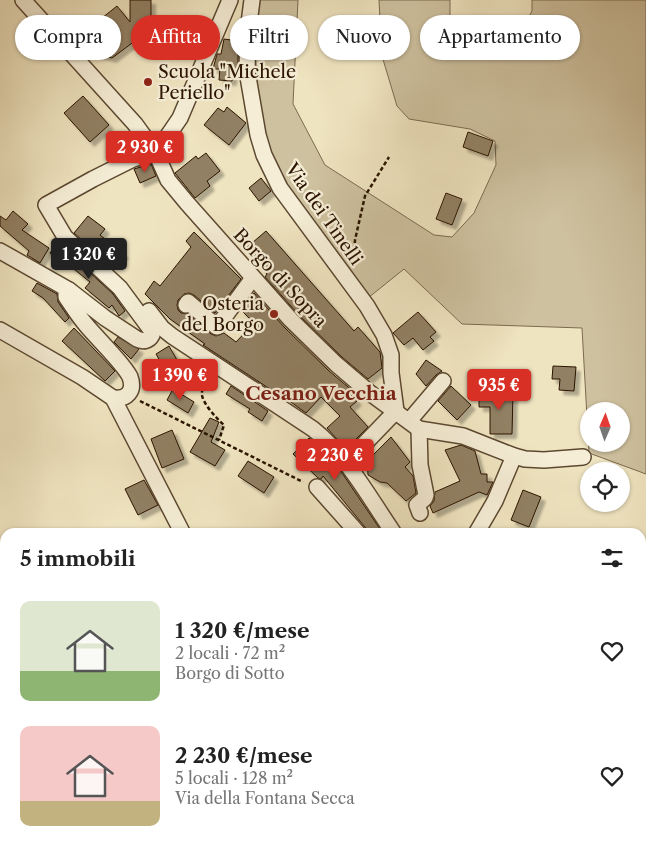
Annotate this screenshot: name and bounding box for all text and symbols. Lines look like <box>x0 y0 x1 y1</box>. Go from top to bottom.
chip: Compra <box>15 15 121 60</box>
chip: Affitta <box>131 15 220 60</box>
chip: Filtri <box>230 15 308 60</box>
chip: Nuovo <box>318 15 410 60</box>
chip: Appartamento <box>420 15 580 60</box>
place label: Scuola "Michele Periello" <box>158 61 296 104</box>
marker: Scuola "Michele Periello" <box>142 76 154 88</box>
pin: 2 930 € <box>99 130 191 173</box>
text: 2 930 € <box>117 137 173 157</box>
street label: Via dei Tinelli <box>280 158 368 270</box>
street label: Borgo di Sopra <box>228 224 332 332</box>
pin: 1 320 € <box>43 238 135 280</box>
text: 1 320 € <box>62 244 116 264</box>
place label: Osteria del Borgo <box>181 293 264 336</box>
marker: Osteria del Borgo <box>268 308 280 320</box>
pin: 1 390 € <box>134 358 226 401</box>
text: 1 390 € <box>153 365 207 385</box>
pin: 935 € <box>464 368 534 411</box>
text: 935 € <box>478 375 520 395</box>
district label: Cesano Vecchia <box>245 382 398 405</box>
north arrow <box>580 402 630 452</box>
map controls <box>580 402 630 512</box>
pin: 2 230 € <box>289 438 381 481</box>
text: 2 230 € <box>307 445 363 465</box>
button: locate <box>580 462 630 512</box>
icon: filters <box>598 544 626 572</box>
text: 5 immobili <box>20 546 136 571</box>
text: 1 320 €/mese <box>175 618 310 643</box>
icon: home <box>60 621 120 681</box>
icon: heart <box>598 637 626 665</box>
text: 2 locali · 72 m² <box>175 643 285 663</box>
text: Borgo di Sotto <box>175 663 284 683</box>
text: 2 230 €/mese <box>175 743 313 768</box>
icon: home <box>60 746 120 806</box>
icon: heart <box>598 762 626 790</box>
text: 5 locali · 128 m² <box>175 768 293 788</box>
text: Via della Fontana Secca <box>175 788 355 808</box>

